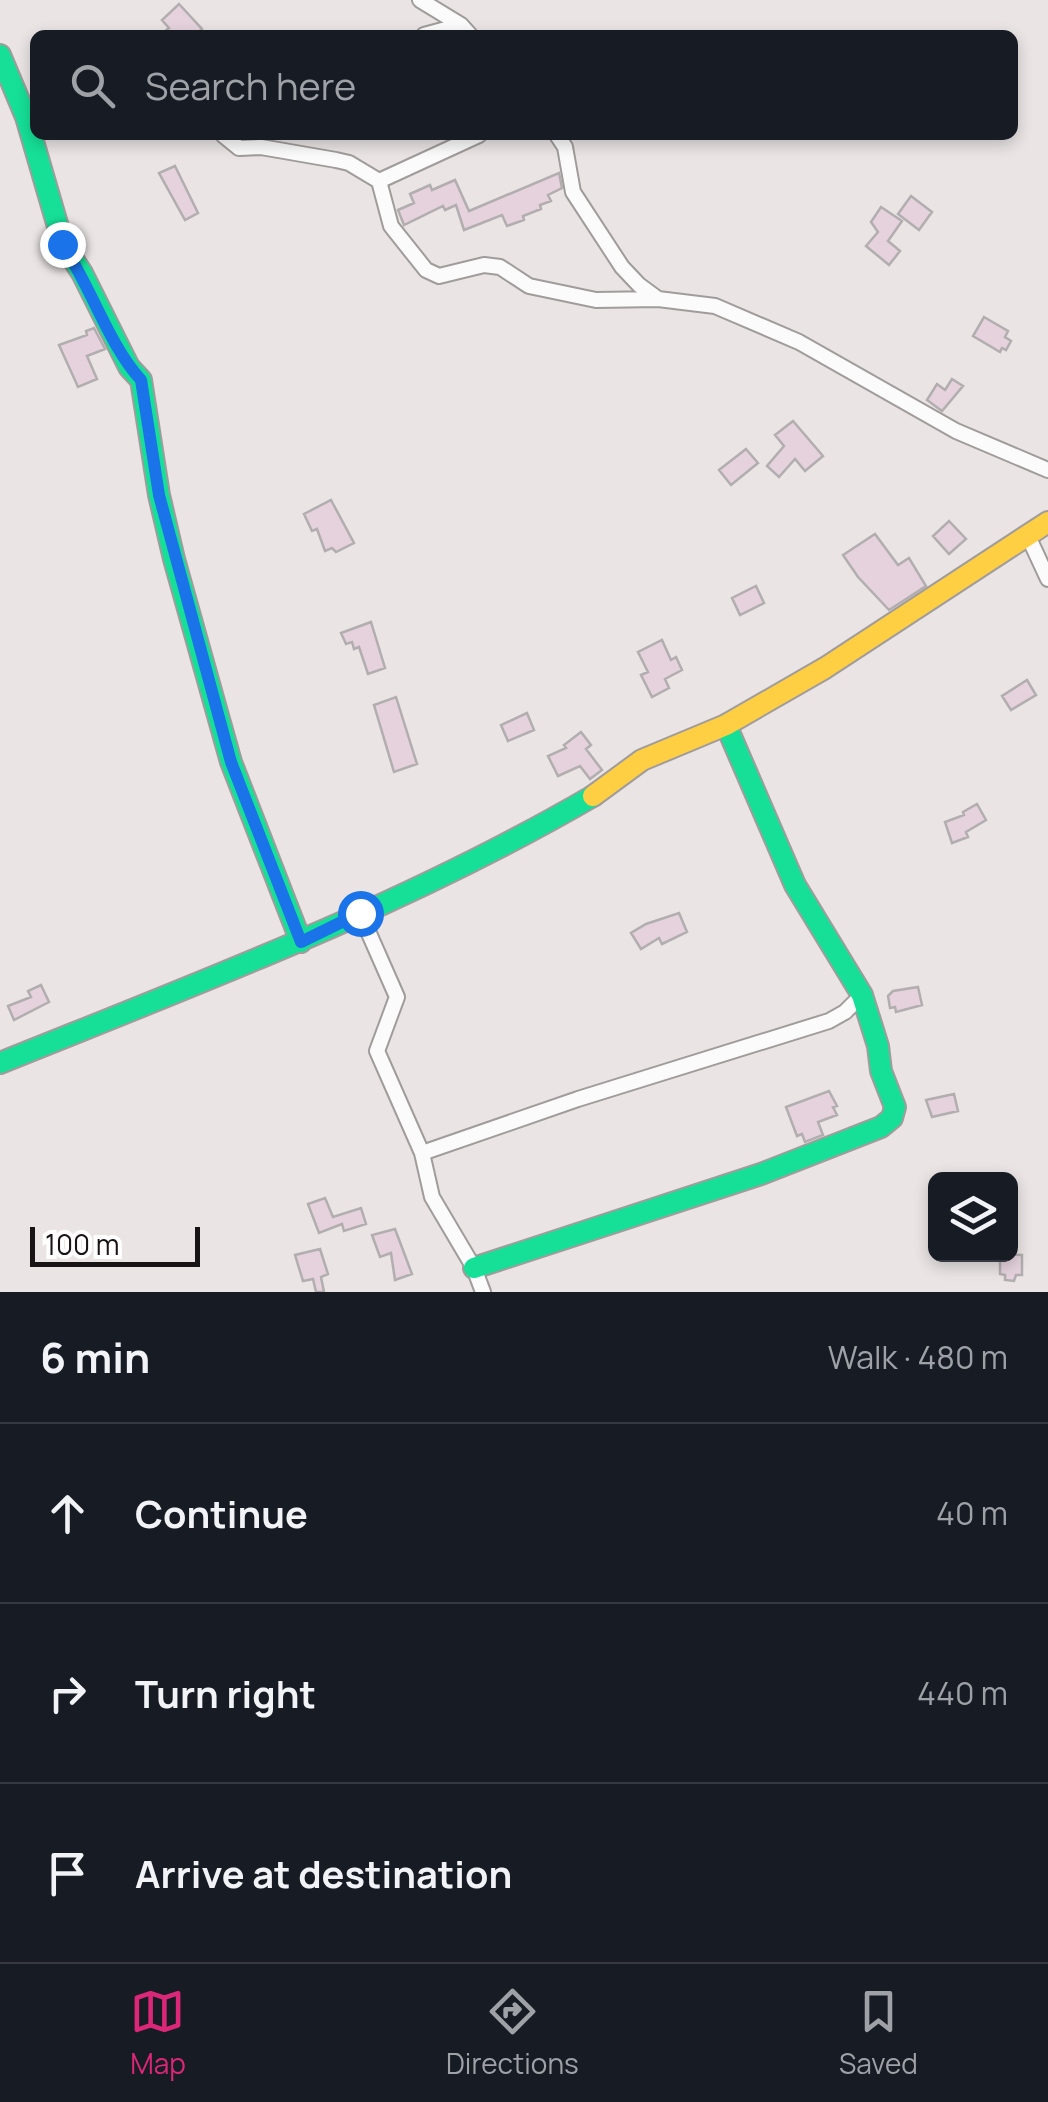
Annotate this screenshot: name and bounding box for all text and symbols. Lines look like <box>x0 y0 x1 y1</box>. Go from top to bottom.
search box <box>30 30 1018 140</box>
icon: search <box>65 58 120 113</box>
text: Search here <box>145 59 356 111</box>
route end <box>40 222 86 268</box>
route start <box>338 891 384 937</box>
map controls <box>928 1172 1018 1262</box>
button: layers <box>928 1172 1018 1262</box>
scale bar <box>30 1222 200 1266</box>
text: 100 m <box>45 1225 119 1263</box>
text: 6 min <box>40 1328 150 1386</box>
text: Walk · 480 m <box>828 1335 1008 1379</box>
icon: ahead <box>40 1486 95 1541</box>
text: Continue <box>135 1487 308 1539</box>
text: 40 m <box>936 1491 1008 1535</box>
icon: right <box>40 1666 95 1721</box>
text: Turn right <box>135 1667 316 1719</box>
text: 440 m <box>917 1671 1008 1715</box>
icon: arrive <box>40 1846 95 1901</box>
text: Arrive at destination <box>135 1847 512 1899</box>
tab: Map <box>130 1984 186 2082</box>
tab: Directions <box>446 1984 579 2082</box>
tab: Saved <box>839 1984 918 2082</box>

